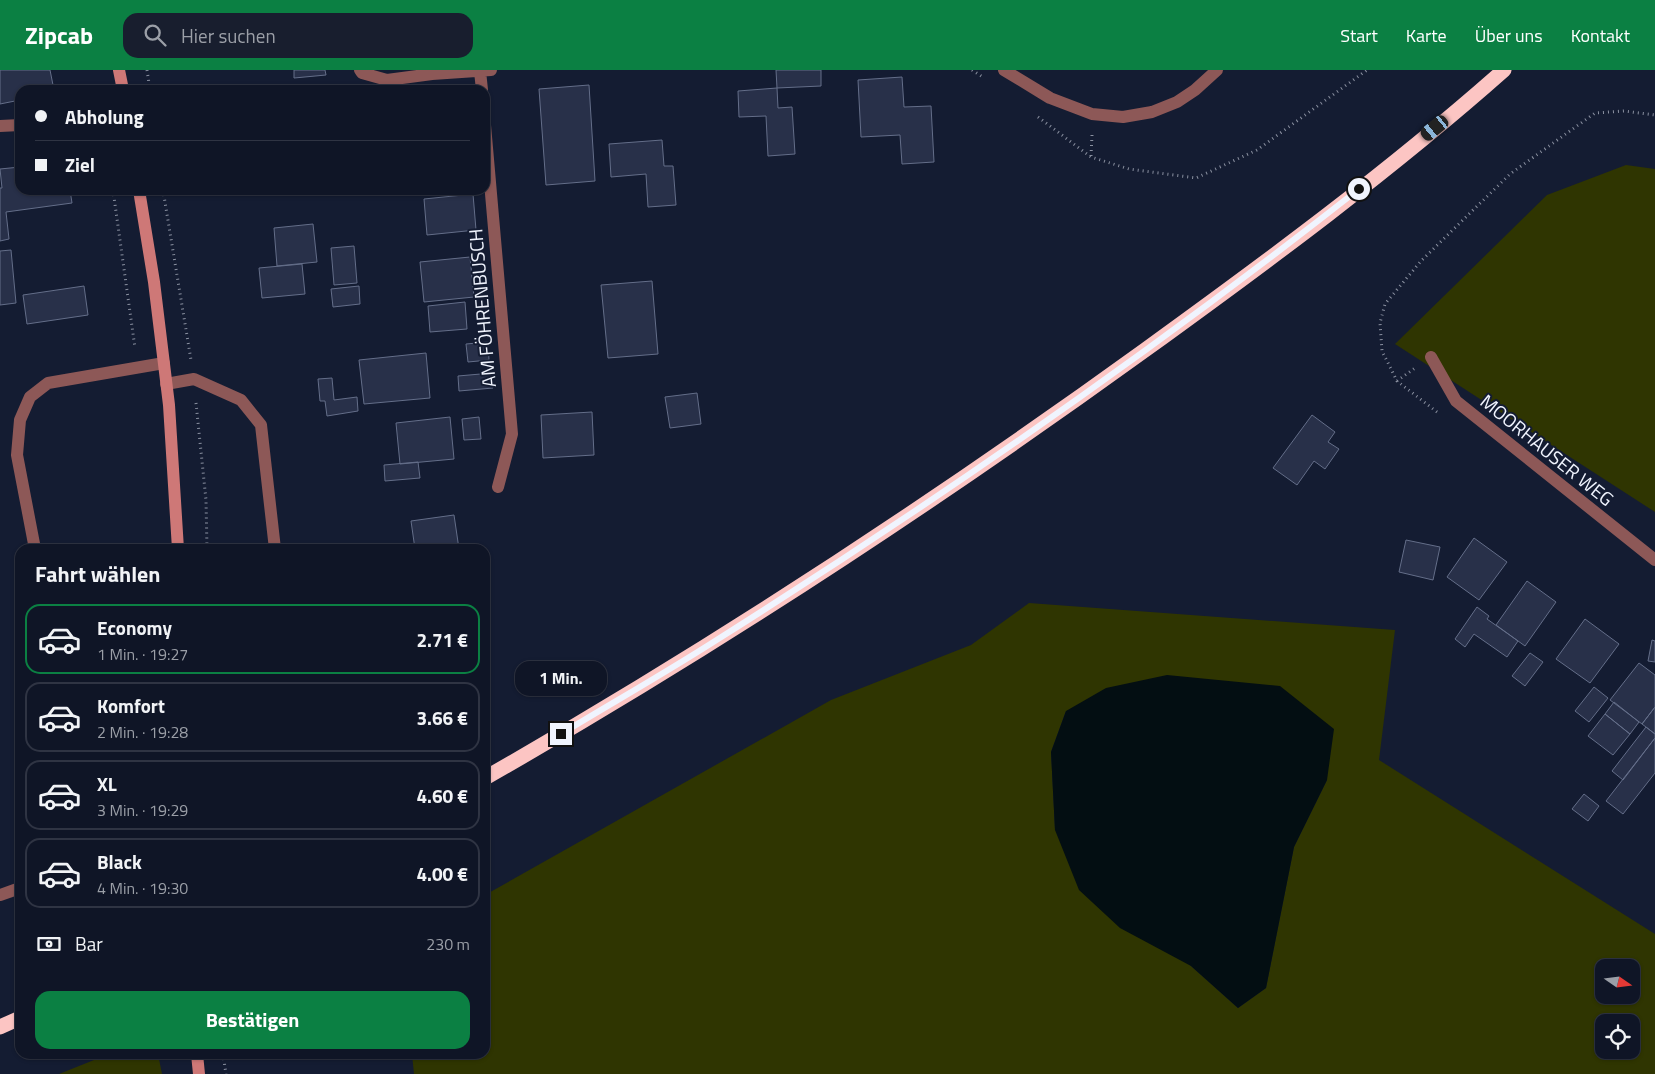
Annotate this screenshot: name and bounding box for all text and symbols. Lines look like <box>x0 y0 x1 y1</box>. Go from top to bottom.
search box <box>123 13 473 58</box>
text: Zipcab <box>25 17 93 53</box>
icon: search <box>141 21 169 49</box>
text: Hier suchen <box>181 21 276 50</box>
text: Start <box>1340 22 1378 49</box>
text: Karte <box>1406 22 1447 49</box>
text: Über uns <box>1475 22 1543 49</box>
text: Kontakt <box>1571 22 1630 49</box>
text: Abholung <box>65 102 144 131</box>
car <box>1418 113 1451 143</box>
text: Ziel <box>65 150 95 179</box>
route start <box>1348 178 1370 200</box>
street label: AM FÖHRENBUSCH <box>460 228 503 389</box>
street label: MOORHAUSER WEG <box>1474 387 1620 513</box>
text: Fahrt wählen <box>35 557 160 591</box>
text: Economy <box>97 613 172 642</box>
icon: car <box>37 617 82 662</box>
text: 2.71 € <box>416 625 468 654</box>
text: 1 Min. · 19:27 <box>97 642 188 666</box>
callout: 1 Min. <box>515 662 607 696</box>
text: 1 Min. <box>539 666 583 690</box>
text: Komfort <box>97 691 165 720</box>
icon: car <box>37 695 82 740</box>
text: 3.66 € <box>416 703 468 732</box>
text: 2 Min. · 19:28 <box>97 720 188 744</box>
route end <box>550 723 572 745</box>
text: XL <box>97 769 117 798</box>
icon: car <box>37 773 82 818</box>
text: 4.60 € <box>416 781 468 810</box>
text: 3 Min. · 19:29 <box>97 798 188 822</box>
text: Black <box>97 847 142 876</box>
icon: car <box>37 851 82 896</box>
text: 4.00 € <box>416 859 468 888</box>
text: 4 Min. · 19:30 <box>97 876 188 900</box>
text: Bar <box>75 929 103 958</box>
icon: cash <box>35 930 63 958</box>
text: 230 m <box>426 932 470 956</box>
north arrow <box>1595 959 1640 1004</box>
map controls <box>1595 959 1640 1059</box>
button: Bestätigen <box>35 991 470 1049</box>
button: locate <box>1595 1014 1640 1059</box>

